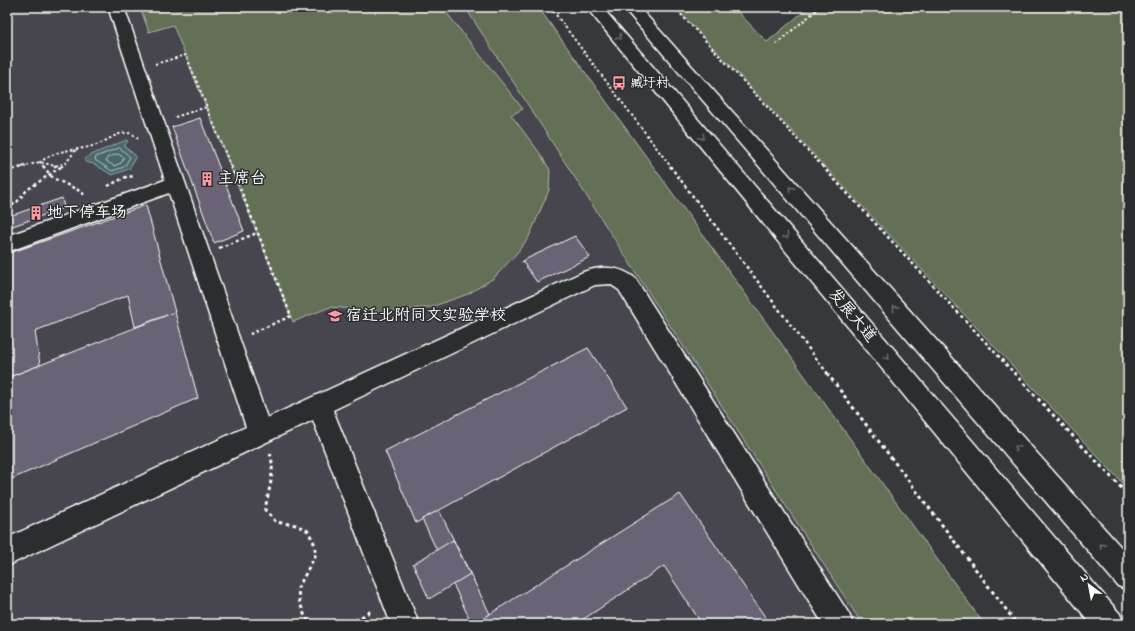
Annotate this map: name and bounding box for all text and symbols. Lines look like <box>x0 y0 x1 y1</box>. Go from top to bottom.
one-way arrow <box>614 32 621 40</box>
place label: 臧圩村 <box>630 74 669 93</box>
bus stop icon: 臧圩村 <box>611 75 627 91</box>
one-way arrow <box>698 132 705 139</box>
place label: 主席台 <box>218 167 266 191</box>
building icon: 主席台 <box>199 171 215 187</box>
one-way arrow <box>788 187 795 194</box>
place label: 地下停车场 <box>47 201 127 225</box>
building icon: 地下停车场 <box>28 205 44 221</box>
one-way arrow <box>781 232 788 239</box>
street label: 发展大道 <box>822 284 882 348</box>
place label: 宿迁北附同文实验学校 <box>346 304 506 328</box>
one-way arrow <box>892 306 899 313</box>
school or university icon: 宿迁北附同文实验学校 <box>327 308 343 324</box>
one-way arrow <box>883 353 890 360</box>
one-way arrow <box>1014 446 1021 453</box>
one-way arrow <box>1100 544 1107 551</box>
north arrow <box>1069 565 1109 605</box>
text: N <box>1077 569 1092 586</box>

